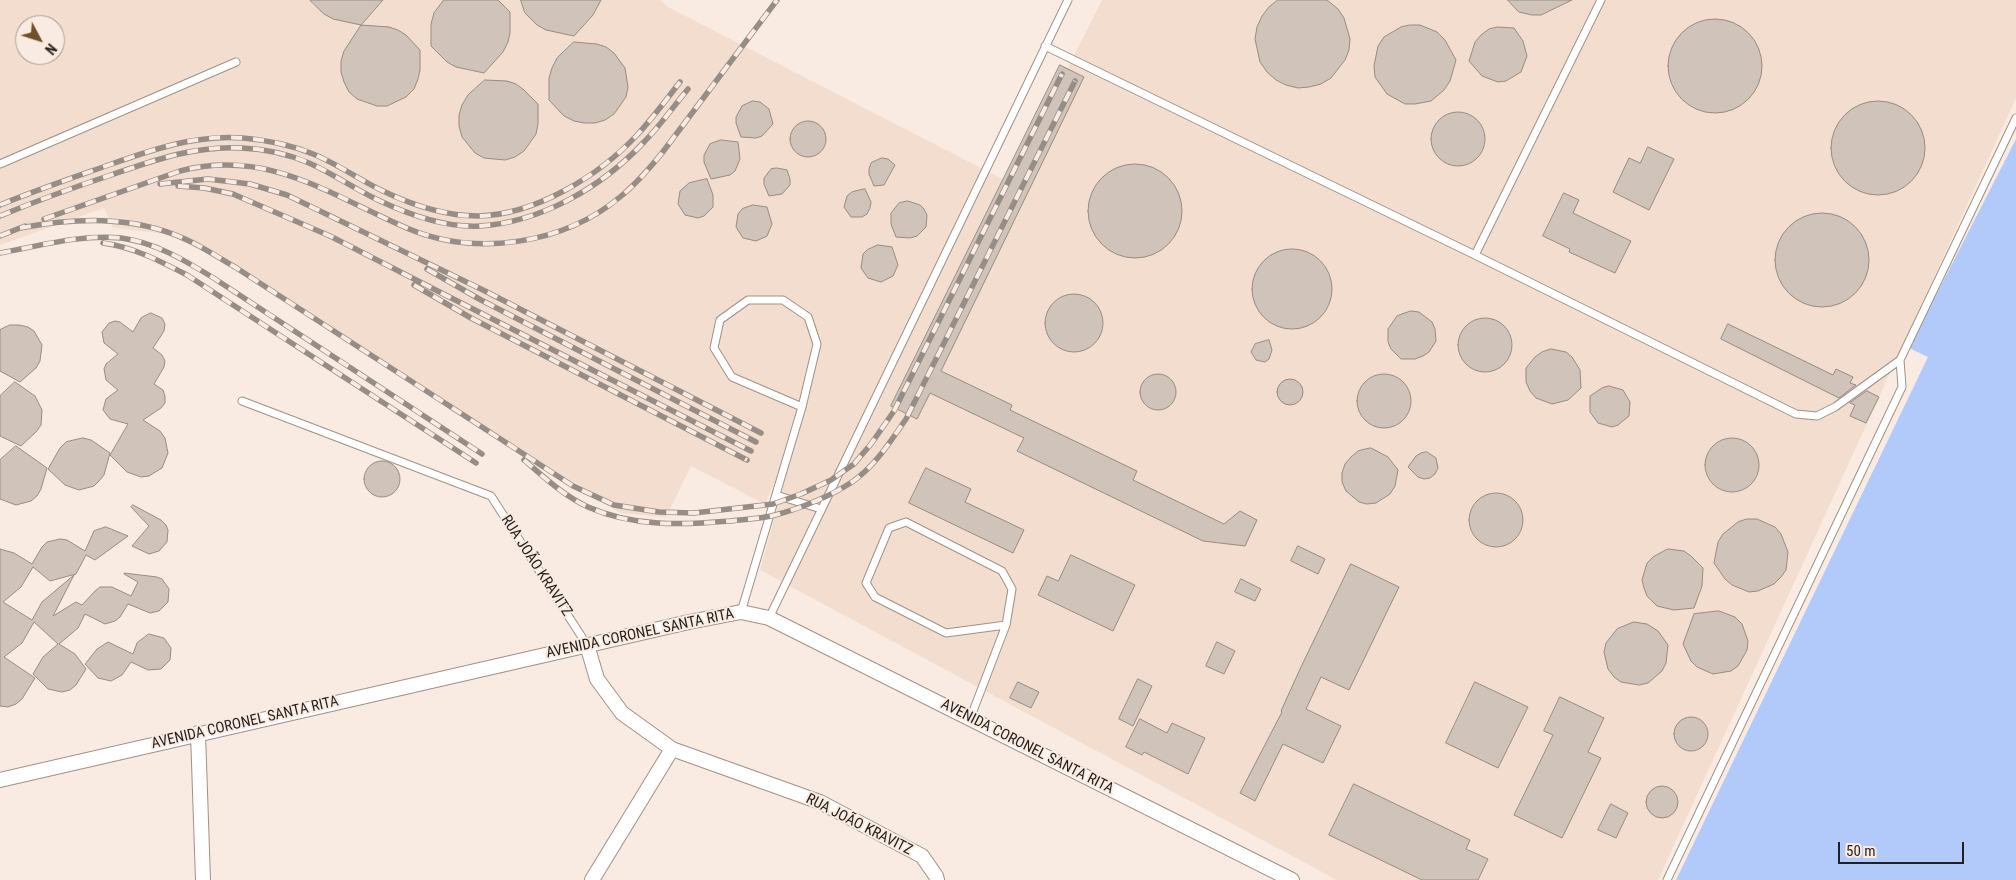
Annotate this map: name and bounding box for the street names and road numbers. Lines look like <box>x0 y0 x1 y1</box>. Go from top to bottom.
street label: RUA JOÃO KRAVITZ <box>497 512 575 620</box>
street label: AVENIDA CORONEL SANTA RITA <box>544 605 736 663</box>
street label: AVENIDA CORONEL SANTA RITA <box>150 693 340 753</box>
street label: AVENIDA CORONEL SANTA RITA <box>938 696 1116 798</box>
street label: RUA JOÃO KRAVITZ <box>803 790 915 860</box>

